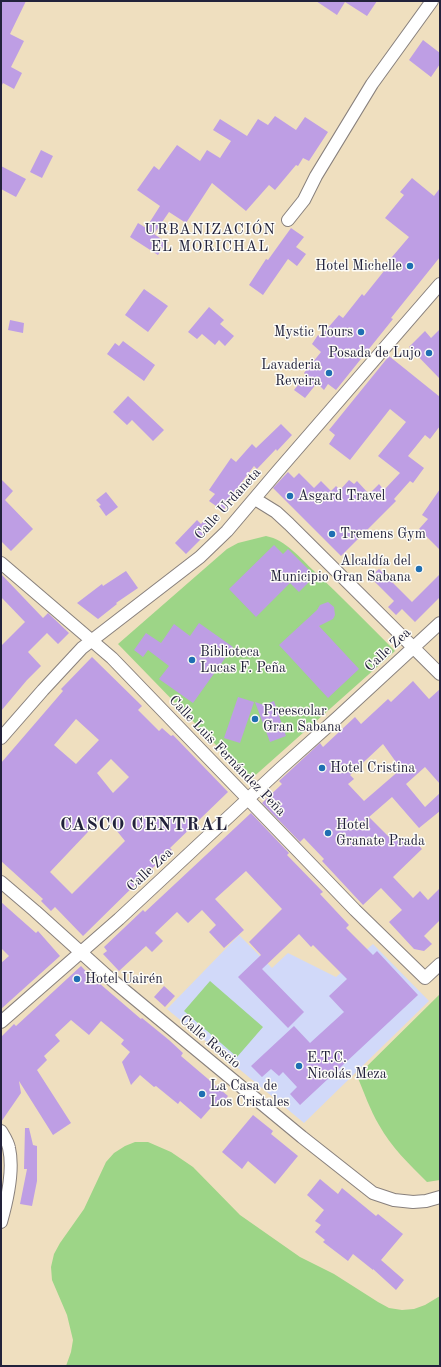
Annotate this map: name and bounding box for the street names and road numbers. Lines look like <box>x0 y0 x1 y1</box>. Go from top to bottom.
street label: Calle Urdaneta <box>191 465 265 543</box>
street label: Calle Zea <box>362 625 414 675</box>
street label: Calle Luis Fernández Peña <box>165 692 289 820</box>
street label: Calle Zea <box>124 845 176 895</box>
street label: Calle Roscio <box>176 1012 244 1072</box>

